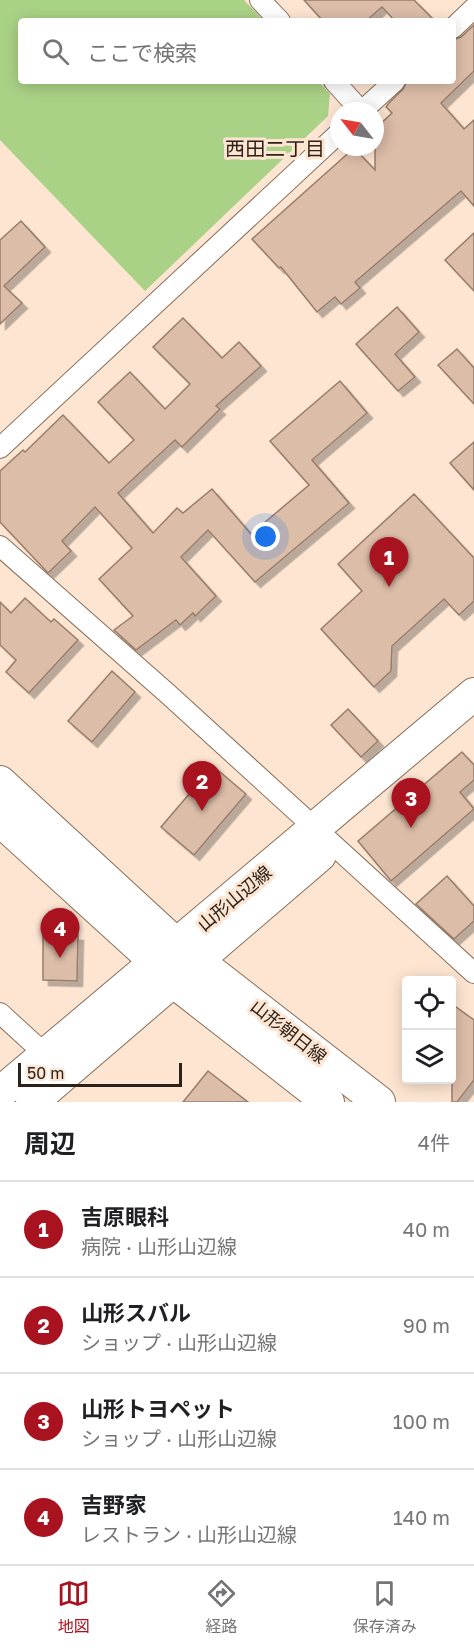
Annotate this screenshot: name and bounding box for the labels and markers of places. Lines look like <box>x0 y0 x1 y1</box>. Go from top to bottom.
pin: 1 <box>370 538 408 587</box>
pin: 2 <box>182 762 222 811</box>
pin: 3 <box>392 778 430 828</box>
pin: 4 <box>40 908 80 958</box>

